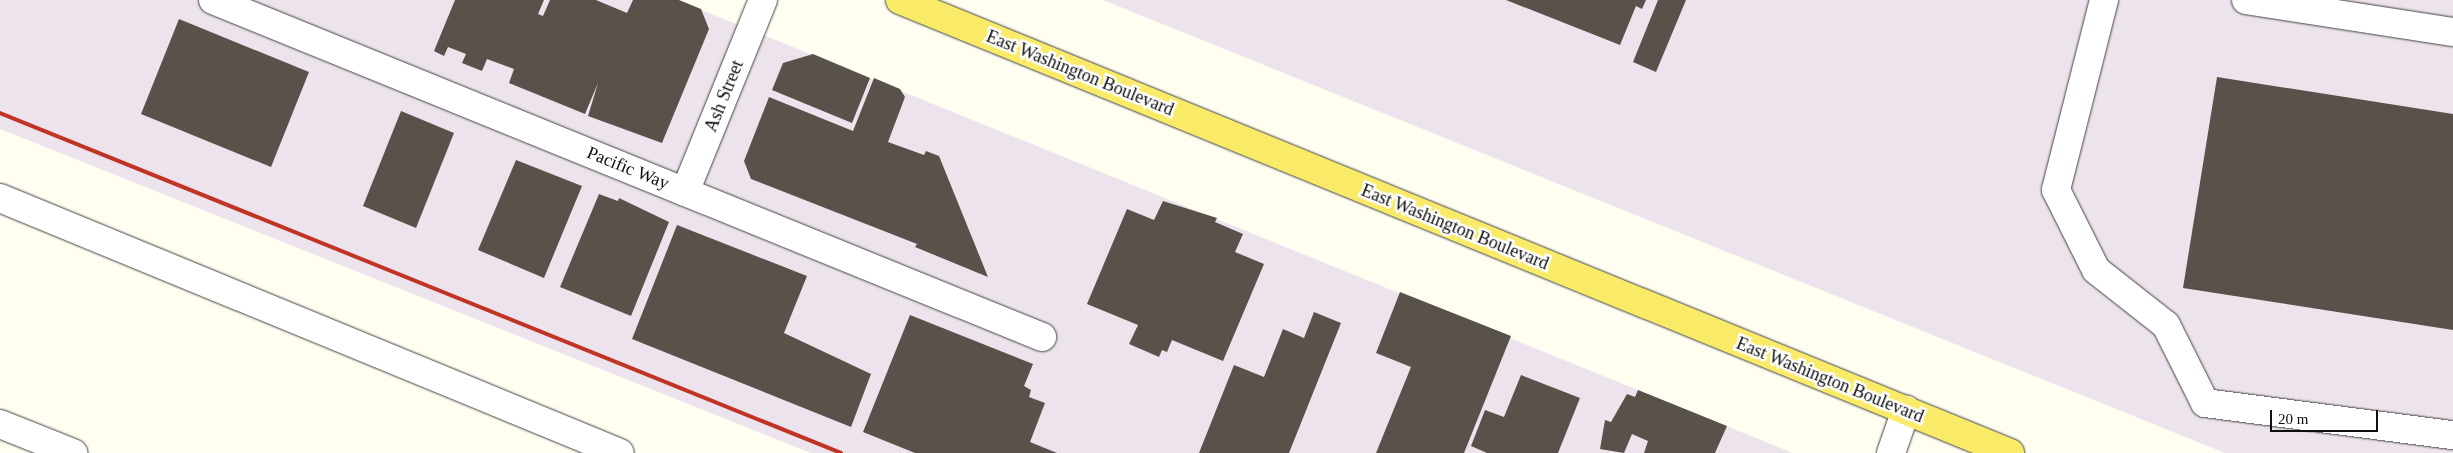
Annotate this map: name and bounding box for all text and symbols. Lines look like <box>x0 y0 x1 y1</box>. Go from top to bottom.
street label: East Washington Boulevard <box>983 25 1177 121</box>
street label: Ash Street <box>700 57 748 135</box>
street label: Pacific Way <box>584 142 672 194</box>
street label: East Washington Boulevard <box>1358 179 1552 275</box>
street label: East Washington Boulevard <box>1733 332 1927 428</box>
scale bar <box>2273 400 2380 432</box>
text: 20 m <box>2278 411 2308 427</box>

